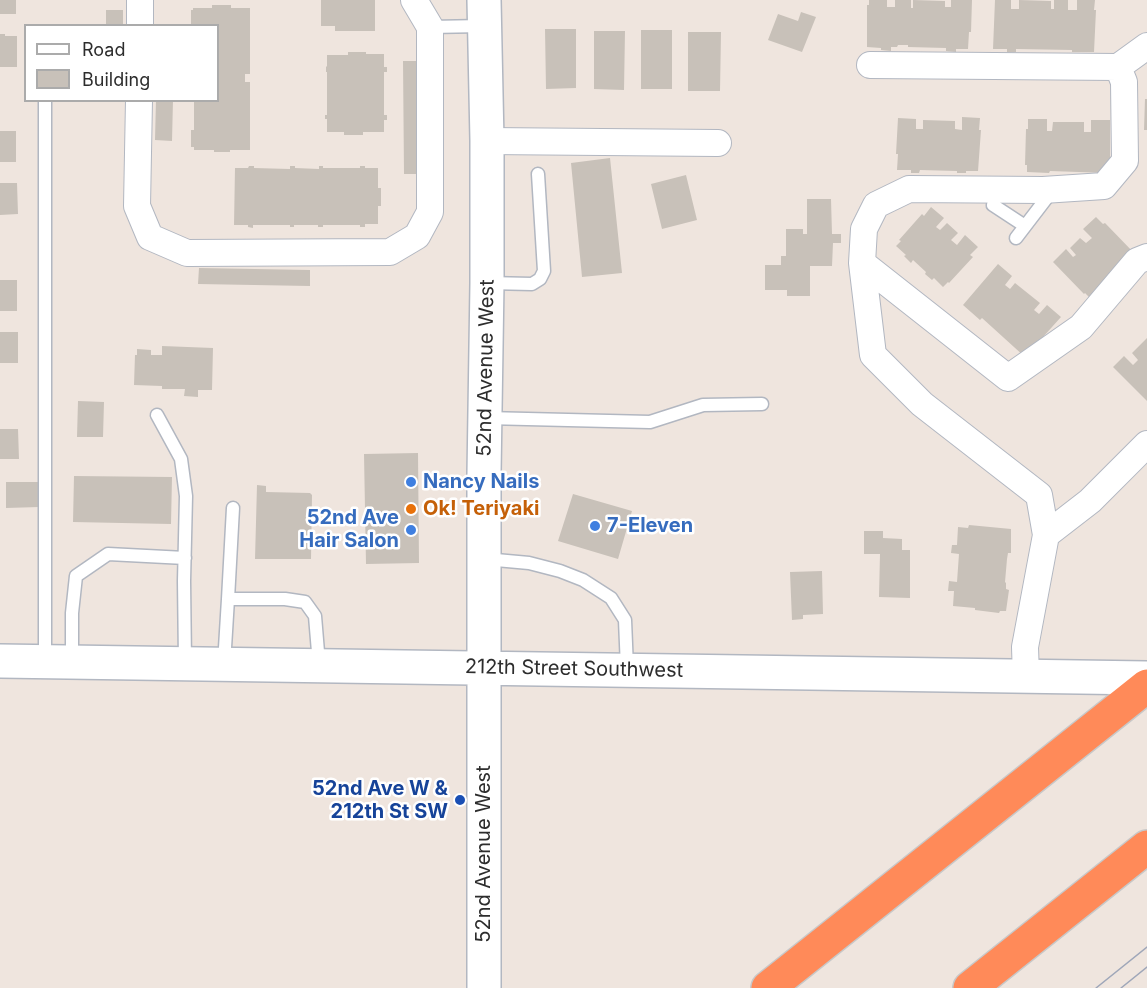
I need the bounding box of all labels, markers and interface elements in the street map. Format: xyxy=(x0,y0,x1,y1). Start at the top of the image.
legend xyxy=(24,24,219,102)
text: Road xyxy=(82,39,125,60)
text: Building xyxy=(82,69,150,90)
street label: 52nd Avenue West xyxy=(472,279,500,457)
place label: Nancy Nails xyxy=(423,470,539,494)
marker: Nancy Nails xyxy=(404,475,418,489)
place label: Ok! Teriyaki xyxy=(423,497,539,521)
marker: Ok! Teriyaki xyxy=(404,502,418,516)
place label: 52nd Ave Hair Salon xyxy=(299,506,399,553)
place label: 7-Eleven xyxy=(607,514,693,538)
marker: 7-Eleven xyxy=(588,519,602,533)
marker: 52nd Ave Hair Salon xyxy=(404,523,418,537)
street label: 212th Street Southwest xyxy=(465,655,683,683)
street label: 52nd Avenue West xyxy=(472,765,496,943)
place label: 52nd Ave W & 212th St SW xyxy=(312,777,448,824)
marker: 52nd Ave W & 212th St SW xyxy=(453,793,467,807)

